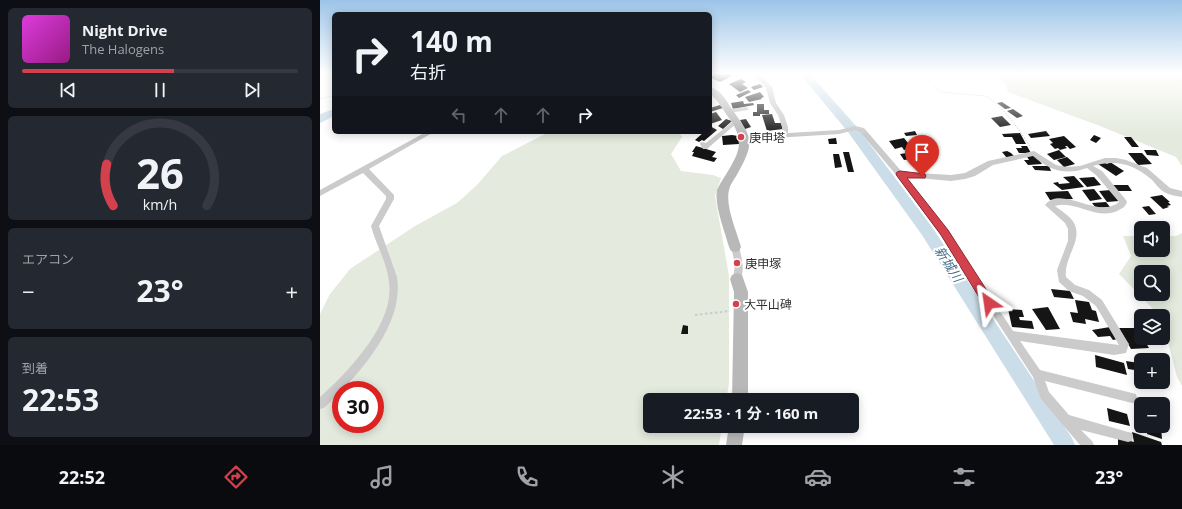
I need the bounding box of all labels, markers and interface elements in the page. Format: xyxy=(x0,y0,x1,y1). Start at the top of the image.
text: Night Drive xyxy=(82,20,167,40)
text: 140 m xyxy=(410,22,493,60)
icon: right xyxy=(344,28,396,80)
text: The Halogens xyxy=(82,40,164,58)
text: 右折 xyxy=(410,60,446,84)
icon: previous xyxy=(57,79,79,101)
icon: pause xyxy=(149,79,171,101)
icon: next xyxy=(241,79,263,101)
icon: left xyxy=(448,104,470,126)
icon: ahead xyxy=(490,104,512,126)
icon: ahead xyxy=(532,104,554,126)
icon: right xyxy=(574,104,596,126)
place label: 庚申塔 xyxy=(749,129,785,146)
marker: 庚申塔 xyxy=(736,132,746,142)
pin xyxy=(905,135,939,176)
icon: arrive xyxy=(911,141,933,163)
text: 26 xyxy=(136,145,184,201)
text: km/h xyxy=(143,195,177,214)
map controls xyxy=(1134,221,1170,433)
button: sound xyxy=(1134,221,1170,257)
water label: 新城川 xyxy=(931,243,968,287)
text: エアコン xyxy=(22,250,74,268)
place label: 庚申塚 xyxy=(745,255,781,272)
marker: 庚申塚 xyxy=(732,258,742,268)
button: search xyxy=(1134,265,1170,301)
text: 23° xyxy=(136,270,184,311)
text: − xyxy=(22,276,35,306)
text: + xyxy=(285,276,298,306)
position arrow xyxy=(968,282,1010,324)
place label: 大平山碑 xyxy=(744,296,792,313)
marker: 大平山碑 xyxy=(731,299,741,309)
button: layers xyxy=(1134,309,1170,345)
button: + xyxy=(1134,353,1170,389)
text: 到着 xyxy=(22,359,48,377)
text: 22:53 xyxy=(22,379,99,420)
speed limit sign: 30 xyxy=(332,381,384,433)
button: − xyxy=(1134,397,1170,433)
text: 22:53 · 1 分 · 160 m xyxy=(684,403,818,423)
icon: directions xyxy=(222,463,250,491)
icon: music xyxy=(368,463,396,491)
icon: phone xyxy=(513,463,541,491)
icon: climate xyxy=(659,463,687,491)
icon: car xyxy=(804,463,832,491)
icon: filters xyxy=(950,463,978,491)
text: 22:52 xyxy=(59,465,105,489)
text: 23° xyxy=(1095,465,1123,489)

